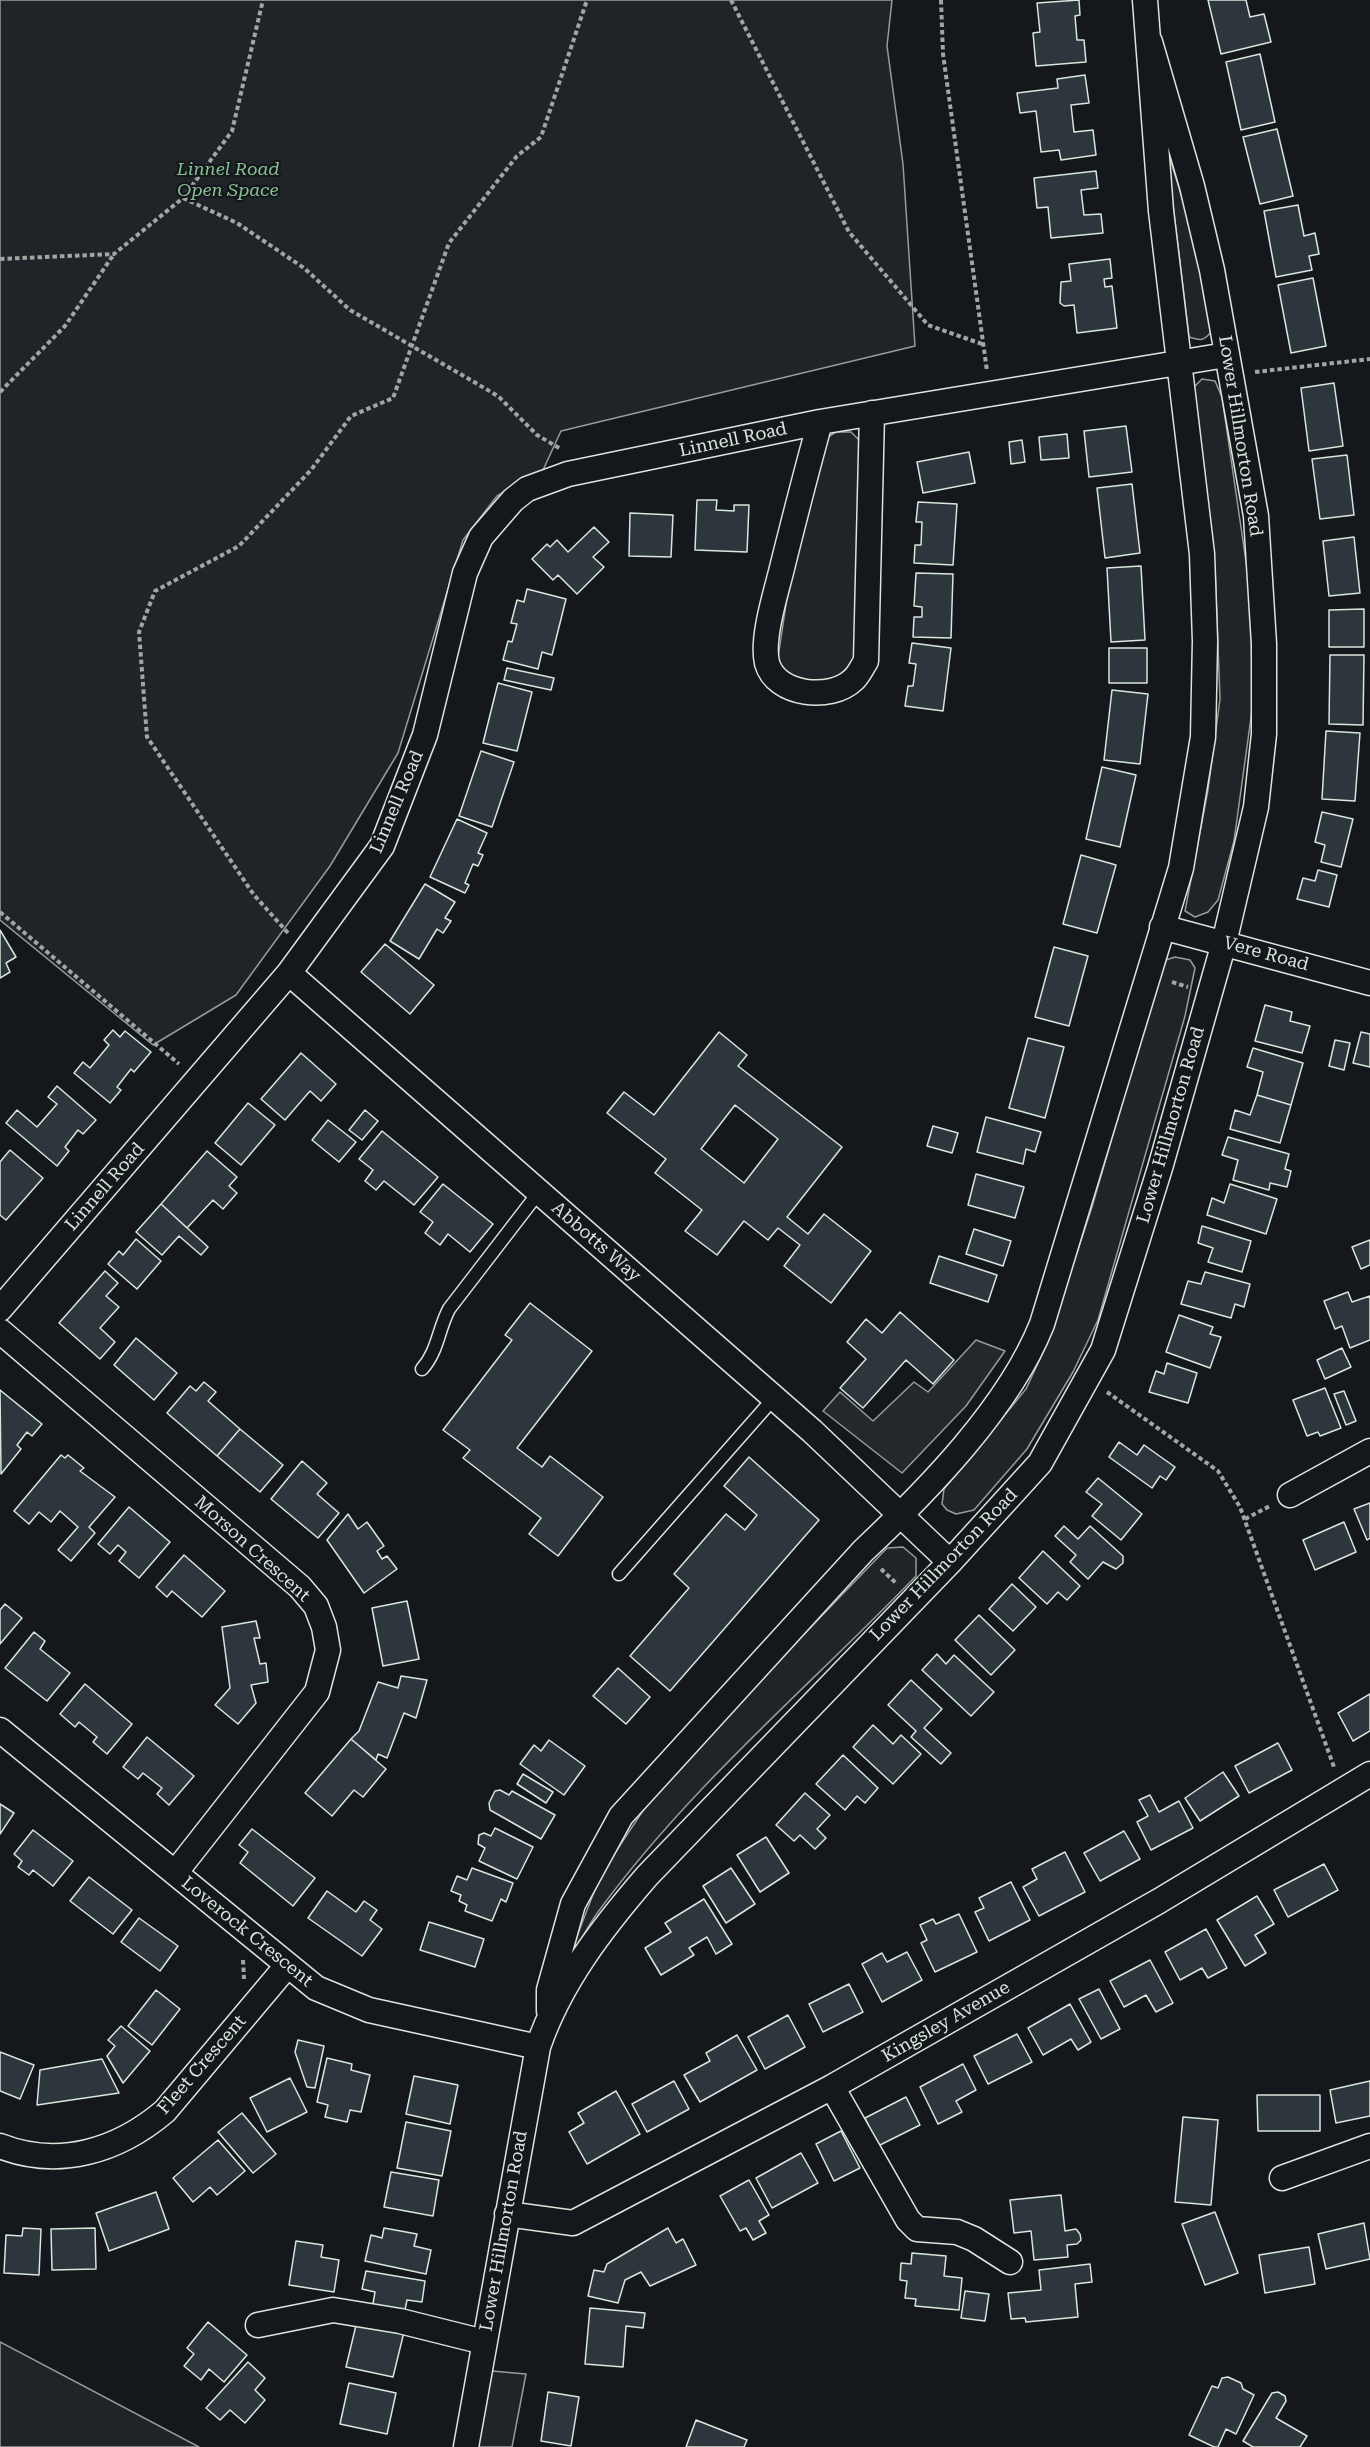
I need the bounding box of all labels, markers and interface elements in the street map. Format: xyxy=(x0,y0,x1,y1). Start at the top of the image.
park label: Linnel Road Open Space xyxy=(177,159,279,201)
street label: Lower Hillmorton Road xyxy=(1213,334,1267,538)
street label: Linnell Road xyxy=(677,418,789,462)
street label: Linnell Road xyxy=(366,747,428,857)
street label: Vere Road xyxy=(1221,932,1311,976)
street label: Lower Hillmorton Road xyxy=(1133,1024,1209,1226)
street label: Linnell Road xyxy=(61,1139,149,1235)
street label: Abbotts Way xyxy=(547,1197,645,1287)
street label: Lower Hillmorton Road xyxy=(866,1484,1022,1646)
street label: Morson Crescent xyxy=(190,1491,314,1607)
street label: Loverock Crescent xyxy=(177,1872,317,1992)
street label: Kingsley Avenue xyxy=(878,1977,1014,2067)
street label: Fleet Crescent xyxy=(153,2011,251,2119)
street label: Lower Hillmorton Road xyxy=(476,2129,532,2333)

